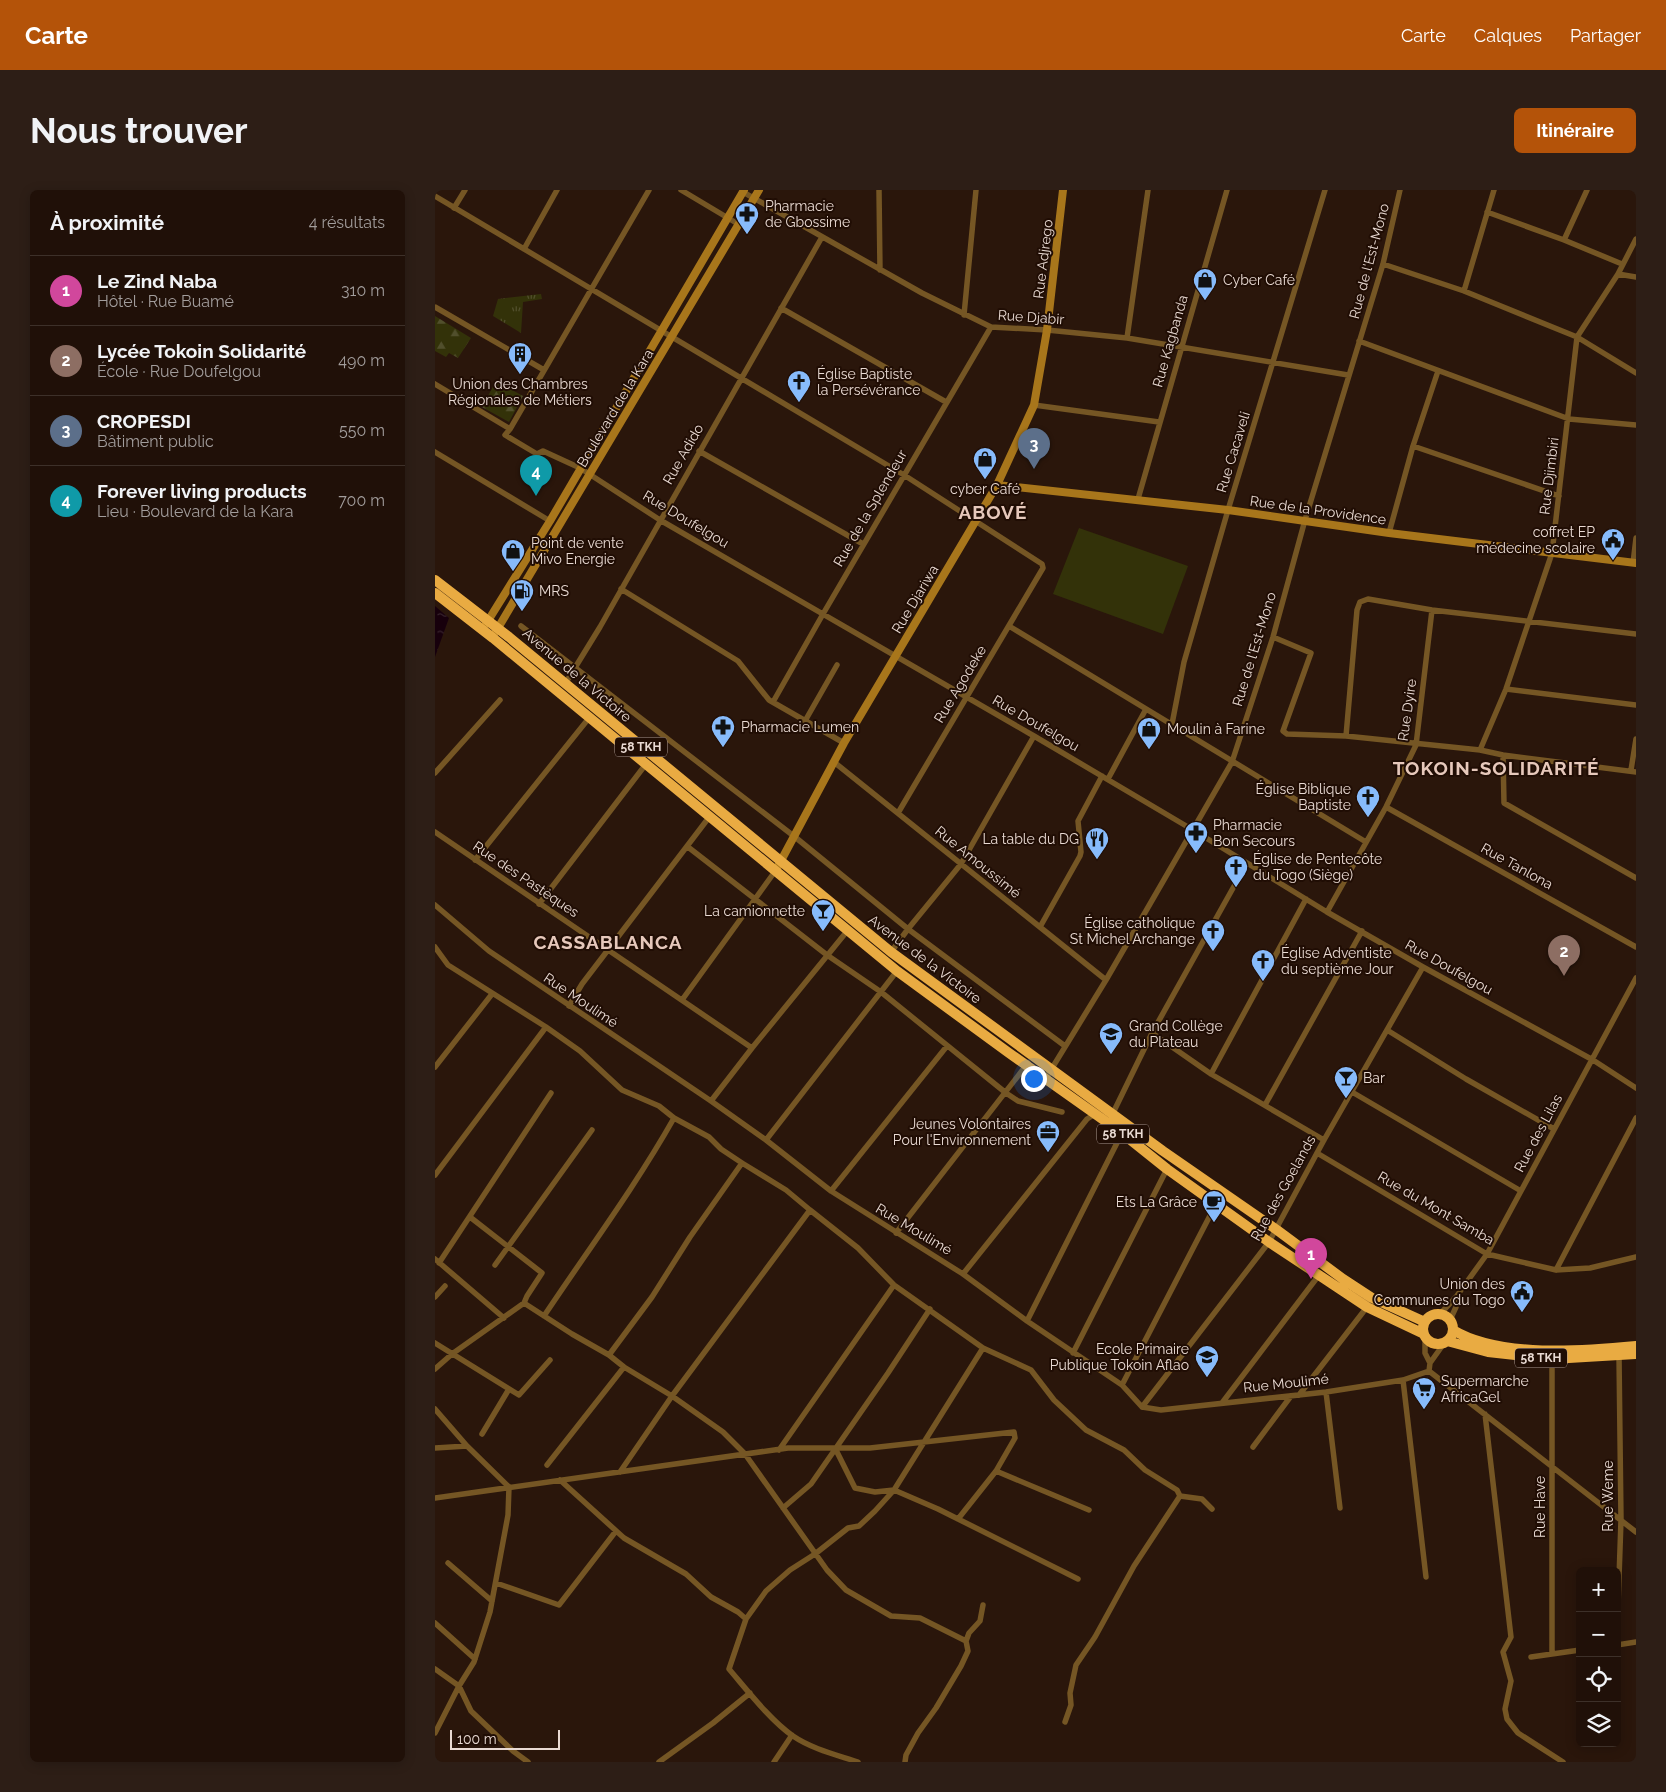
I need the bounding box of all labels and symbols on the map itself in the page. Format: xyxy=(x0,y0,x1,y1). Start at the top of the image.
place label: Pharmacie de Gbossime xyxy=(765,198,850,230)
pharmacy icon: Pharmacie de Gbossime xyxy=(734,201,760,235)
street label: Rue de l'Est-Mono xyxy=(1346,202,1392,320)
street label: Rue Adjrego xyxy=(1030,218,1056,300)
shop icon: Cyber Café xyxy=(1192,267,1218,301)
place label: Cyber Café xyxy=(1223,272,1295,288)
street label: Rue Kagbanda xyxy=(1149,293,1191,389)
street label: Rue Djabir xyxy=(997,307,1065,327)
building icon: Union des Chambres Régionales de Métiers xyxy=(507,341,533,375)
street label: Boulevard de la Kara xyxy=(574,346,656,470)
place label: Église Baptiste la Persévérance xyxy=(817,365,920,398)
church icon: Église Baptiste la Persévérance xyxy=(786,369,812,403)
place label: Union des Chambres Régionales de Métiers xyxy=(448,376,592,408)
street label: Rue Cacaveli xyxy=(1213,410,1253,494)
street label: Rue Adido xyxy=(659,421,707,487)
pin: 3 xyxy=(1018,428,1050,469)
street label: Rue Djimbiri xyxy=(1536,436,1562,516)
shop icon: cyber Café xyxy=(972,446,998,480)
street label: Rue de la Splendeur xyxy=(830,447,910,569)
pin: 4 xyxy=(520,455,552,496)
place label: cyber Café xyxy=(950,481,1020,497)
street label: Rue Doufelgou xyxy=(640,487,732,551)
street label: Rue de la Providence xyxy=(1249,493,1387,527)
district label: ABOVÉ xyxy=(959,501,1027,523)
place label: coffret EP médecine scolaire xyxy=(1476,524,1595,556)
public building icon: coffret EP médecine scolaire xyxy=(1600,527,1626,561)
place label: Point de vente Mivo Energie xyxy=(531,535,624,567)
shop icon: Point de vente Mivo Energie xyxy=(500,538,526,572)
street label: Rue Djariwa xyxy=(888,562,942,636)
fuel station icon: MRS xyxy=(509,578,535,612)
place label: MRS xyxy=(539,583,569,599)
street label: Rue de l'Est-Mono xyxy=(1229,590,1279,708)
street label: Avenue de la Victoire xyxy=(519,625,635,725)
street label: Rue Agodeke xyxy=(931,643,989,725)
street label: Rue Dyire xyxy=(1395,678,1419,742)
street label: Rue Doufelgou xyxy=(990,692,1082,754)
pharmacy icon: Pharmacie Lumen xyxy=(710,714,736,748)
shop icon: Moulin à Farine xyxy=(1136,716,1162,750)
place label: Pharmacie Lumen xyxy=(741,719,859,735)
place label: Moulin à Farine xyxy=(1167,721,1265,737)
road number: 58 TKH xyxy=(615,738,667,756)
district label: TOKOIN-SOLIDARITÉ xyxy=(1393,757,1599,779)
place label: Église Biblique Baptiste xyxy=(1256,780,1351,813)
church icon: Église Biblique Baptiste xyxy=(1355,784,1381,818)
place label: Pharmacie Bon Secours xyxy=(1213,817,1295,849)
pharmacy icon: Pharmacie Bon Secours xyxy=(1183,820,1209,854)
street label: Rue Amoussimé xyxy=(932,823,1024,901)
restaurant icon: La table du DG xyxy=(1084,826,1110,860)
place label: La table du DG xyxy=(982,831,1079,847)
street label: Rue des Pastèques xyxy=(470,838,582,920)
street label: Rue Tanlona xyxy=(1478,840,1556,892)
place label: Église de Pentecôte du Togo (Siège) xyxy=(1253,850,1382,883)
church icon: Église de Pentecôte du Togo (Siège) xyxy=(1223,854,1249,888)
bar icon: La camionnette xyxy=(810,898,836,932)
place label: La camionnette xyxy=(704,903,805,919)
street label: Avenue de la Victoire xyxy=(866,911,984,1007)
place label: Église catholique St Michel Archange xyxy=(1070,914,1195,947)
church icon: Église catholique St Michel Archange xyxy=(1200,918,1226,952)
district label: CASSABLANCA xyxy=(533,931,683,953)
pin: 2 xyxy=(1548,935,1580,976)
street label: Rue Doufelgou xyxy=(1402,936,1496,998)
place label: Église Adventiste du septième Jour xyxy=(1281,944,1394,977)
church icon: Église Adventiste du septième Jour xyxy=(1250,948,1276,982)
street label: Rue Moulimé xyxy=(541,969,621,1031)
place label: Grand Collège du Plateau xyxy=(1129,1018,1223,1050)
school or university icon: Grand Collège du Plateau xyxy=(1098,1021,1124,1055)
bar icon: Bar xyxy=(1333,1065,1359,1099)
your location xyxy=(1021,1066,1047,1092)
place label: Bar xyxy=(1363,1070,1385,1086)
street label: Rue des Lilas xyxy=(1511,1091,1565,1175)
place label: Jeunes Volontaires Pour l'Environnement xyxy=(893,1116,1031,1148)
office icon: Jeunes Volontaires Pour l'Environnement xyxy=(1035,1119,1061,1153)
road number: 58 TKH xyxy=(1097,1124,1149,1144)
street label: Rue des Goelands xyxy=(1247,1132,1319,1244)
street label: Rue du Mont Samba xyxy=(1375,1168,1497,1248)
cafe icon: Ets La Grâce xyxy=(1201,1189,1227,1223)
place label: Ets La Grâce xyxy=(1116,1194,1197,1210)
street label: Rue Moulimé xyxy=(873,1200,955,1258)
pin: 1 xyxy=(1295,1238,1327,1279)
place label: Union des Communes du Togo xyxy=(1374,1276,1505,1308)
public building icon: Union des Communes du Togo xyxy=(1509,1279,1535,1313)
place label: Ecole Primaire Publique Tokoin Aflao xyxy=(1050,1341,1189,1373)
school or university icon: Ecole Primaire Publique Tokoin Aflao xyxy=(1194,1344,1220,1378)
road number: 58 TKH xyxy=(1515,1348,1567,1368)
street label: Rue Moulimé xyxy=(1242,1371,1330,1395)
place label: Supermarche AfricaGel xyxy=(1441,1373,1529,1405)
supermarket icon: Supermarche AfricaGel xyxy=(1411,1376,1437,1410)
street label: Rue Weme xyxy=(1600,1460,1616,1532)
street label: Rue Have xyxy=(1532,1476,1548,1538)
scale bar xyxy=(450,1727,560,1750)

